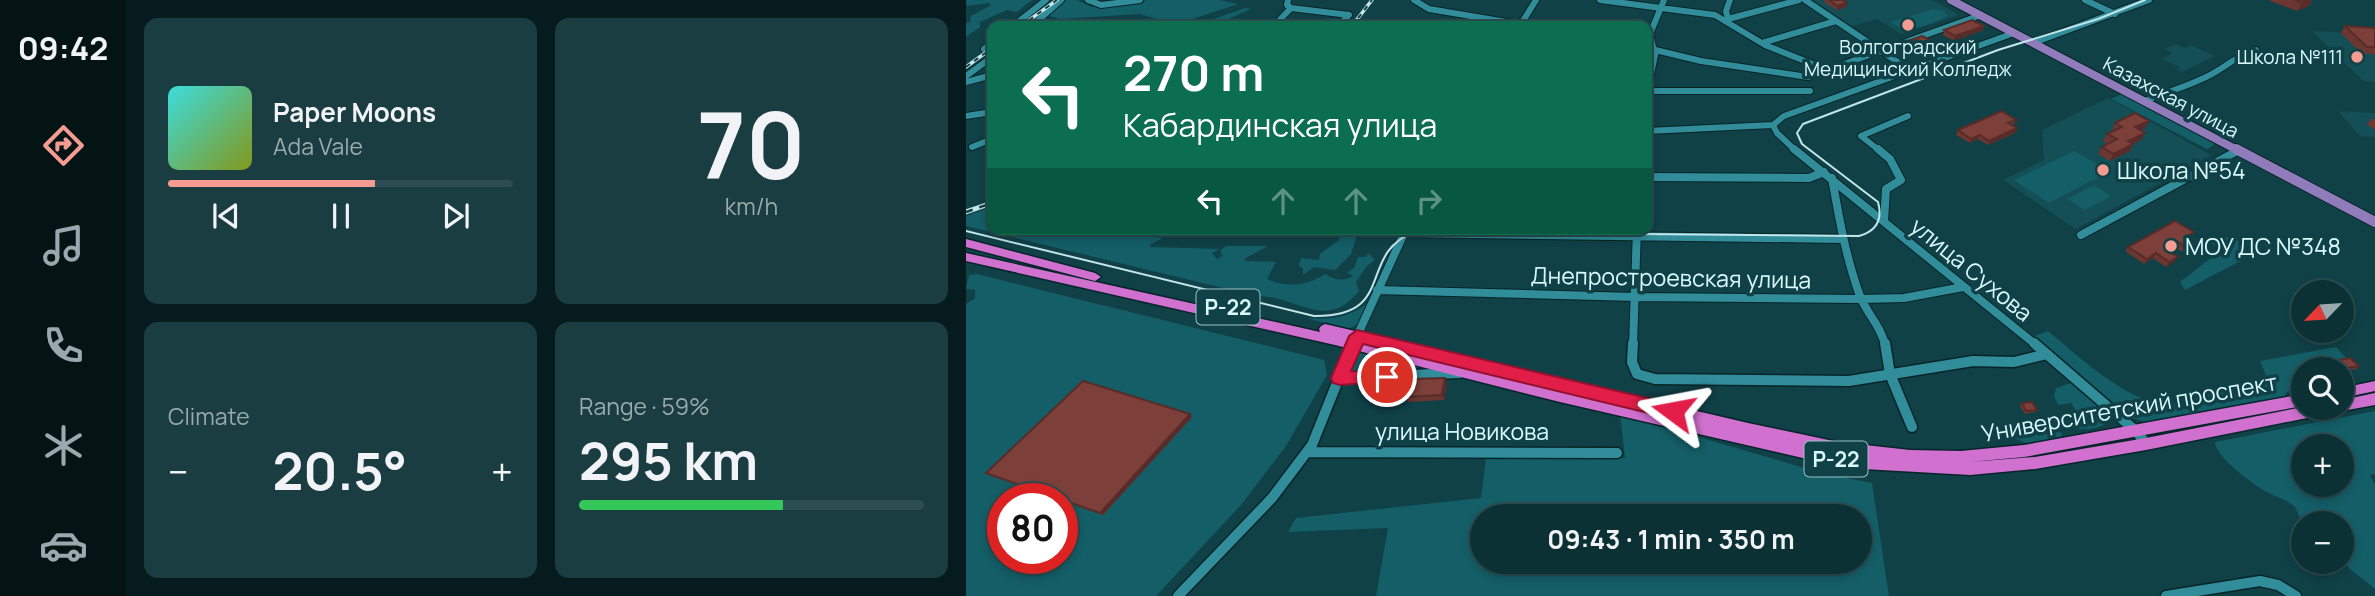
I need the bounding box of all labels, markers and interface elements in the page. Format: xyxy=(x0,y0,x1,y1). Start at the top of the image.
marker: Волгоградский Медицинский Колледж xyxy=(1900,17,1916,33)
text: 09:42 xyxy=(18,26,108,70)
place label: Волгоградский Медицинский Колледж xyxy=(1804,34,2013,82)
text: 270 m xyxy=(1123,39,1264,106)
place label: Школа №111 xyxy=(2237,44,2343,70)
icon: left xyxy=(1008,49,1099,140)
marker: Школа №111 xyxy=(2349,49,2365,65)
street label: Казахская улица xyxy=(2099,50,2243,144)
text: 70 xyxy=(697,82,806,206)
text: Paper Moons xyxy=(273,94,436,130)
text: Кабардинская улица xyxy=(1123,103,1437,147)
icon: directions xyxy=(39,121,88,170)
text: Ada Vale xyxy=(273,130,363,162)
place label: Школа №54 xyxy=(2117,154,2246,186)
marker: Школа №54 xyxy=(2095,162,2111,178)
icon: left xyxy=(1191,182,1229,220)
icon: ahead xyxy=(1264,182,1302,220)
icon: ahead xyxy=(1337,182,1375,220)
icon: right xyxy=(1410,182,1448,220)
text: km/h xyxy=(725,190,778,222)
icon: previous xyxy=(207,197,245,235)
icon: pause xyxy=(322,197,360,235)
icon: next xyxy=(437,197,475,235)
street label: улица Сухова xyxy=(1904,210,2040,328)
icon: music xyxy=(39,221,88,270)
place label: МОУ ДС №348 xyxy=(2185,230,2341,262)
marker: МОУ ДС №348 xyxy=(2163,238,2179,254)
street label: Днепростроевская улица xyxy=(1530,259,1812,295)
north arrow xyxy=(2291,280,2354,343)
map controls xyxy=(2291,280,2354,574)
road number: Р-22 xyxy=(1196,290,1260,324)
icon: phone xyxy=(39,321,88,370)
pin xyxy=(1357,347,1417,407)
button: search xyxy=(2291,357,2354,420)
icon: arrive xyxy=(1368,358,1406,396)
street label: Университетский проспект xyxy=(1979,365,2280,449)
position arrow xyxy=(1636,374,1710,448)
text: Range · 59% xyxy=(579,390,710,422)
text: Climate xyxy=(168,400,250,432)
street label: улица Новикова xyxy=(1375,415,1549,447)
icon: climate xyxy=(39,421,88,470)
text: 295 km xyxy=(579,425,758,496)
button: + xyxy=(2291,434,2354,497)
text: 20.5° xyxy=(272,435,407,506)
road number: Р-22 xyxy=(1804,442,1868,476)
text: − xyxy=(168,445,189,497)
text: + xyxy=(491,445,513,497)
speed limit sign: 80 xyxy=(987,483,1078,574)
button: − xyxy=(2291,511,2354,574)
icon: car xyxy=(39,521,88,570)
text: 09:43 · 1 min · 350 m xyxy=(1547,521,1795,557)

